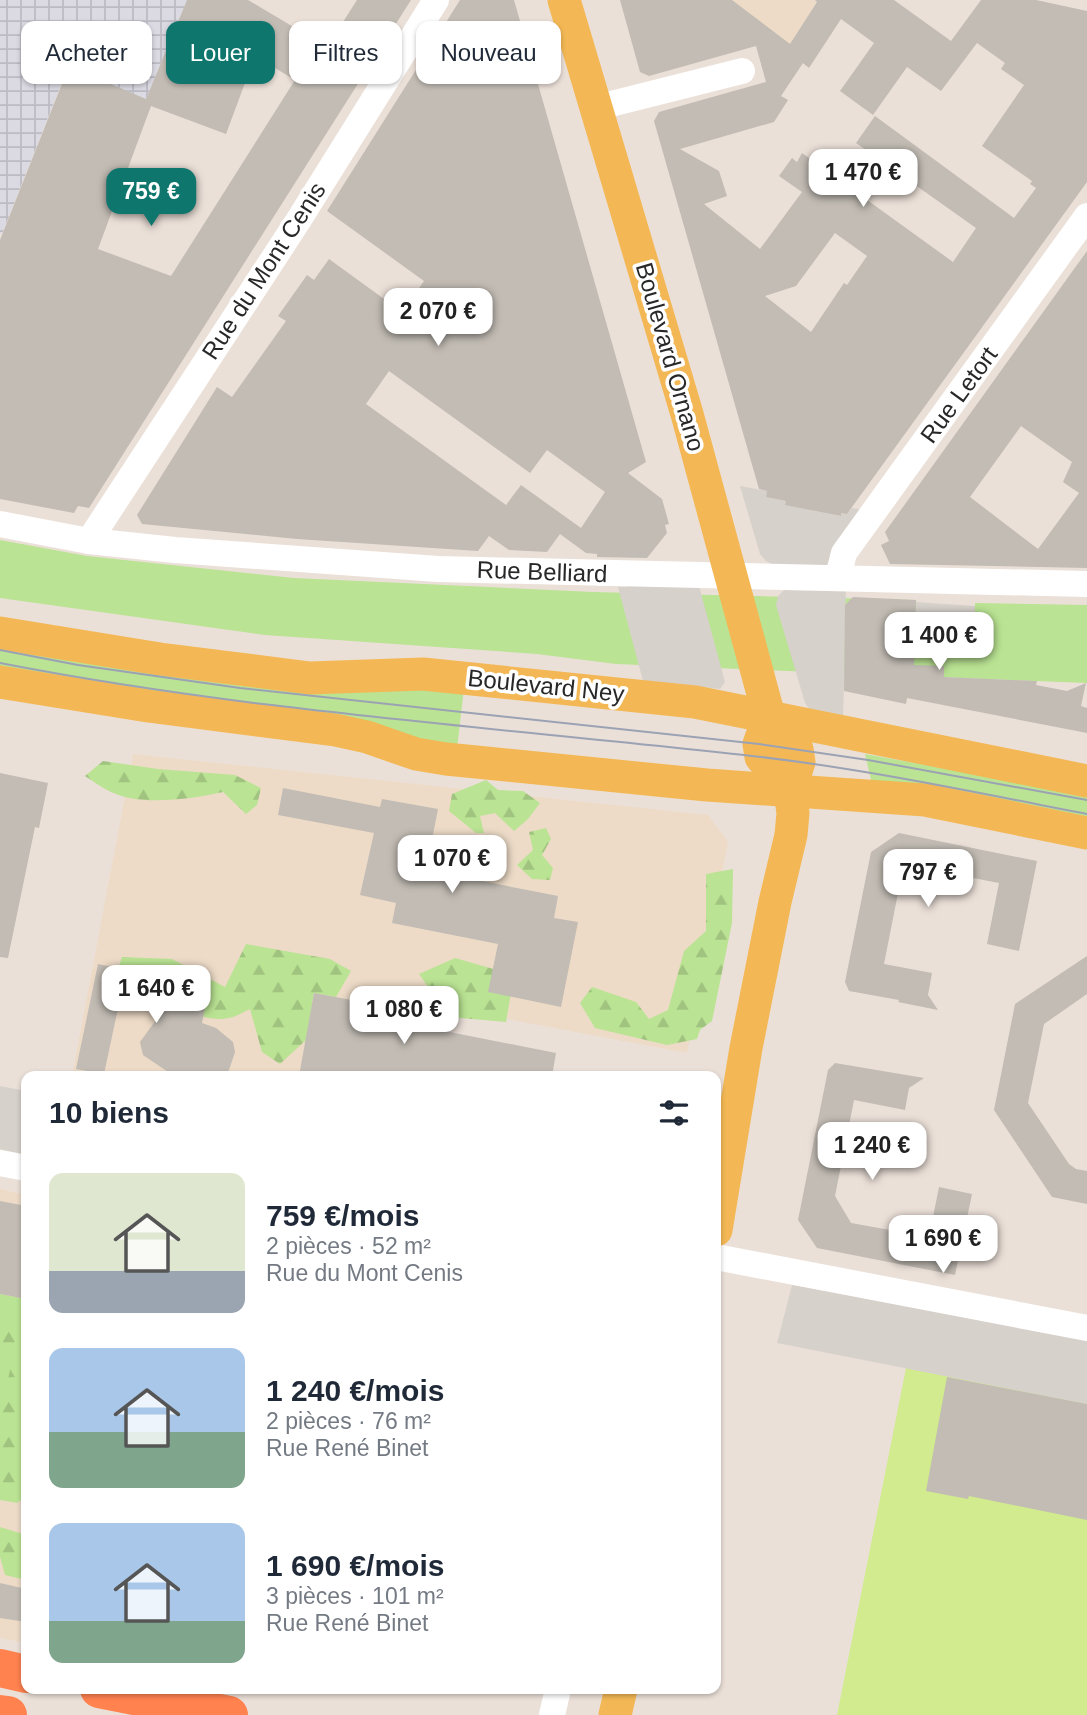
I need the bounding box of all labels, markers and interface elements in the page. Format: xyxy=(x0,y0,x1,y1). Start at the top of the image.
chip: Acheter xyxy=(21,21,152,84)
chip: Louer xyxy=(166,21,275,84)
chip: Filtres xyxy=(289,21,402,84)
chip: Nouveau xyxy=(416,21,561,84)
pin: 1 470 € xyxy=(798,150,928,209)
text: 1 470 € xyxy=(825,159,901,185)
pin: 759 € xyxy=(102,168,200,228)
street label: Rue du Mont Cenis xyxy=(196,177,331,364)
text: 759 € xyxy=(122,178,180,204)
street label: Boulevard Ornano xyxy=(631,260,710,454)
pin: 2 070 € xyxy=(373,288,503,348)
text: 2 070 € xyxy=(400,298,476,324)
street label: Rue Letort xyxy=(915,341,1003,448)
street label: Rue Belliard xyxy=(476,556,608,587)
pin: 1 400 € xyxy=(874,612,1004,672)
text: 1 400 € xyxy=(901,622,977,648)
street label: Boulevard Ney xyxy=(466,664,626,707)
pin: 1 070 € xyxy=(387,836,517,895)
text: 1 070 € xyxy=(414,845,490,871)
pin: 797 € xyxy=(879,850,977,909)
text: 797 € xyxy=(899,859,957,885)
pin: 1 640 € xyxy=(91,965,221,1025)
text: 1 640 € xyxy=(118,975,194,1001)
pin: 1 080 € xyxy=(339,986,469,1046)
text: 1 080 € xyxy=(366,996,442,1022)
icon: filters xyxy=(655,1094,693,1132)
text: 10 biens xyxy=(49,1096,169,1129)
pin: 1 240 € xyxy=(807,1122,937,1182)
text: 1 240 € xyxy=(834,1132,910,1158)
text: 759 €/mois xyxy=(266,1199,419,1232)
icon: home xyxy=(105,1201,189,1285)
pin: 1 690 € xyxy=(878,1216,1008,1275)
text: 1 690 € xyxy=(905,1225,981,1251)
text: 2 pièces · 52 m² xyxy=(266,1233,431,1259)
text: Rue du Mont Cenis xyxy=(266,1260,463,1286)
text: 1 240 €/mois xyxy=(266,1374,444,1407)
icon: home xyxy=(105,1376,189,1460)
text: 2 pièces · 76 m² xyxy=(266,1408,431,1434)
text: Rue René Binet xyxy=(266,1435,428,1461)
text: 1 690 €/mois xyxy=(266,1549,444,1582)
icon: home xyxy=(105,1551,189,1635)
text: 3 pièces · 101 m² xyxy=(266,1583,444,1609)
text: Rue René Binet xyxy=(266,1610,428,1636)

